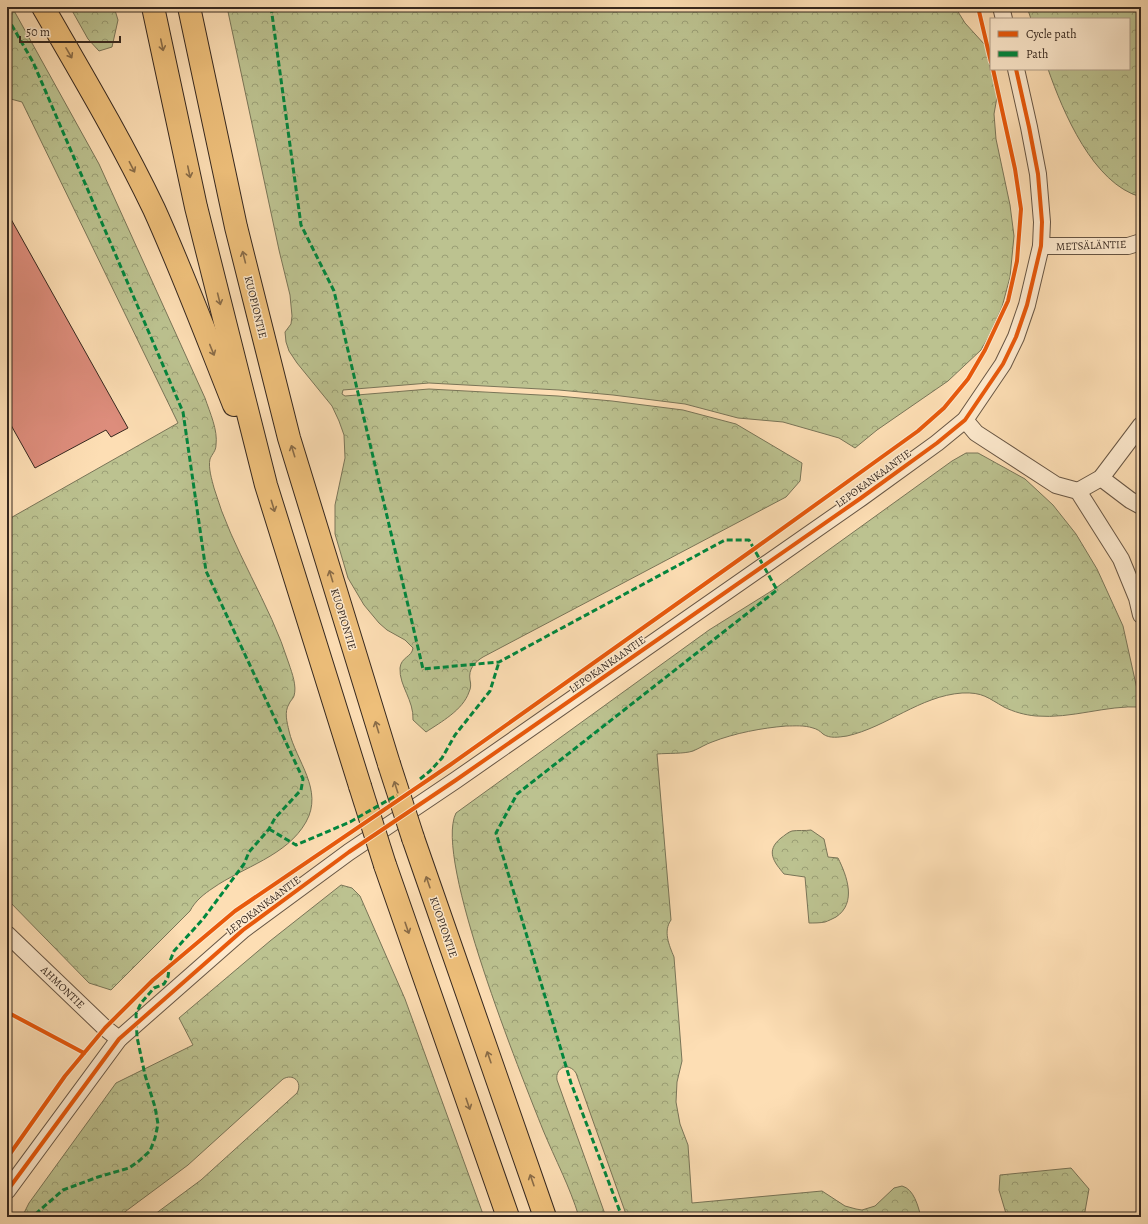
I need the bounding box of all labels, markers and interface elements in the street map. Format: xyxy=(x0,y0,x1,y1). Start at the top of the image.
scale bar xyxy=(20,18,120,44)
legend xyxy=(990,18,1130,70)
text: 50 m xyxy=(26,24,50,40)
text: Cycle path xyxy=(1026,26,1077,42)
one-way arrow xyxy=(158,38,166,51)
text: Path xyxy=(1026,46,1049,62)
one-way arrow xyxy=(66,47,74,59)
one-way arrow xyxy=(129,160,136,172)
one-way arrow xyxy=(185,165,193,178)
street label: METSÄLÄNTIE xyxy=(1056,237,1127,254)
one-way arrow xyxy=(239,251,247,264)
street label: KUOPIONTIE xyxy=(241,274,271,340)
one-way arrow xyxy=(216,292,224,305)
one-way arrow xyxy=(209,343,217,355)
one-way arrow xyxy=(289,445,296,458)
street label: LEPOKANKAANTIE xyxy=(832,446,914,511)
one-way arrow xyxy=(270,499,277,512)
one-way arrow xyxy=(327,569,334,582)
street label: KUOPIONTIE xyxy=(327,586,360,652)
street label: LEPOKANKAANTIE xyxy=(566,632,649,696)
one-way arrow xyxy=(373,720,380,733)
one-way arrow xyxy=(392,782,400,794)
street label: LEPOKANKAANTIE xyxy=(223,872,304,939)
one-way arrow xyxy=(424,875,431,888)
street label: KUOPIONTIE xyxy=(426,895,461,960)
one-way arrow xyxy=(404,922,412,934)
street label: AHMONTIE xyxy=(37,962,88,1012)
one-way arrow xyxy=(485,1052,493,1064)
one-way arrow xyxy=(465,1097,473,1109)
one-way arrow xyxy=(528,1175,536,1187)

